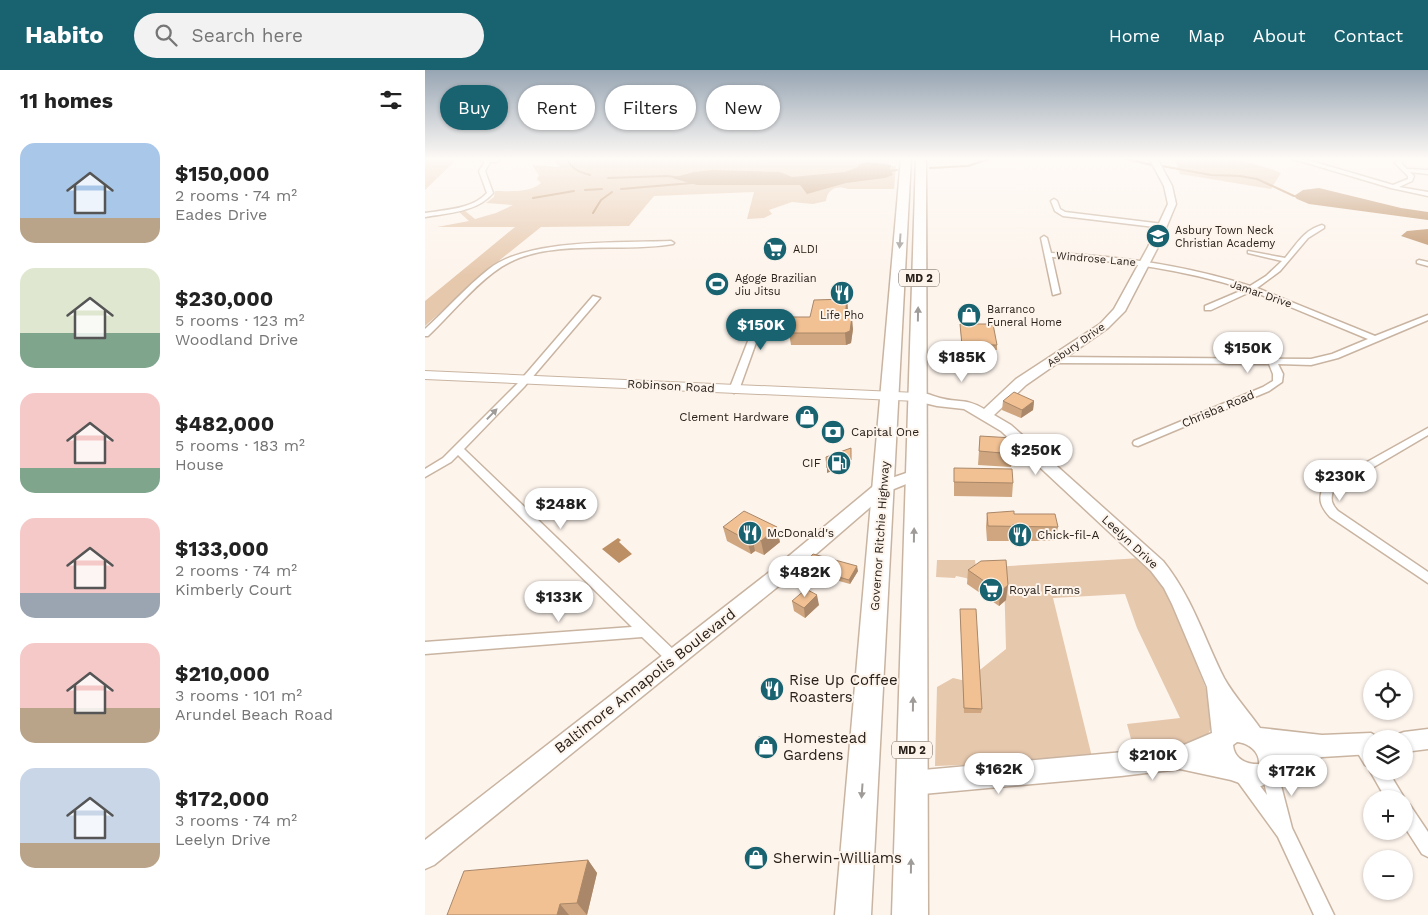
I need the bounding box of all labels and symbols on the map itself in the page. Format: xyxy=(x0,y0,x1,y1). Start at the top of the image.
school or university icon: Asbury Town Neck Christian Academy xyxy=(1145,223,1171,249)
place label: Asbury Town Neck Christian Academy xyxy=(1175,224,1276,250)
one-way arrow xyxy=(896,234,904,250)
supermarket icon: ALDI xyxy=(762,236,788,262)
place label: ALDI xyxy=(793,243,818,256)
street label: Windrose Lane xyxy=(1056,249,1136,269)
road number: MD 2 xyxy=(899,270,939,287)
sports icon: Agoge Brazilian Jiu Jitsu xyxy=(704,271,730,297)
place label: Agoge Brazilian Jiu Jitsu xyxy=(735,272,817,298)
street label: Jamar Drive xyxy=(1228,277,1294,311)
restaurant icon: Life Pho xyxy=(829,280,855,306)
shop icon: Barranco Funeral Home xyxy=(956,302,982,328)
place label: Barranco Funeral Home xyxy=(987,303,1062,329)
one-way arrow xyxy=(914,305,922,321)
pin: $150K xyxy=(726,308,796,351)
place label: Life Pho xyxy=(820,309,864,322)
street label: Asbury Drive xyxy=(1045,320,1107,370)
pin: $150K xyxy=(1213,332,1283,374)
pin: $185K xyxy=(927,340,997,383)
street label: Robinson Road xyxy=(627,377,715,395)
street label: Chrisba Road xyxy=(1180,387,1256,431)
shop icon: Clement Hardware xyxy=(794,404,820,430)
one-way arrow xyxy=(486,408,498,420)
place label: Clement Hardware xyxy=(679,410,789,424)
bank icon: Capital One xyxy=(820,419,846,445)
place label: Capital One xyxy=(851,425,919,439)
pin: $250K xyxy=(1001,434,1071,476)
fuel station icon: CIF xyxy=(826,450,852,476)
place label: CIF xyxy=(802,456,821,470)
street label: Governor Ritchie Highway xyxy=(868,460,892,611)
pin: $230K xyxy=(1305,460,1375,502)
pin: $248K xyxy=(526,488,596,530)
street label: Leelyn Drive xyxy=(1099,512,1161,572)
restaurant icon: McDonald's xyxy=(737,520,763,546)
restaurant icon: Chick-fil-A xyxy=(1007,522,1033,548)
place label: McDonald's xyxy=(767,526,834,540)
one-way arrow xyxy=(911,527,919,543)
place label: Chick-fil-A xyxy=(1037,528,1099,542)
pin: $482K xyxy=(770,556,840,598)
supermarket icon: Royal Farms xyxy=(978,577,1004,603)
pin: $133K xyxy=(524,580,594,623)
place label: Royal Farms xyxy=(1009,583,1080,597)
street label: Baltimore Annapolis Boulevard xyxy=(551,605,739,757)
place label: Rise Up Coffee Roasters xyxy=(789,671,898,706)
restaurant icon: Rise Up Coffee Roasters xyxy=(759,676,785,702)
one-way arrow xyxy=(909,696,917,712)
place label: Homestead Gardens xyxy=(783,729,867,764)
shop icon: Homestead Gardens xyxy=(753,734,779,760)
pin: $210K xyxy=(1118,738,1188,781)
road number: MD 2 xyxy=(892,742,932,758)
pin: $162K xyxy=(964,752,1034,795)
pin: $172K xyxy=(1257,754,1327,797)
one-way arrow xyxy=(858,783,866,799)
shop icon: Sherwin-Williams xyxy=(743,845,769,871)
place label: Sherwin-Williams xyxy=(773,849,902,867)
one-way arrow xyxy=(907,858,915,874)

